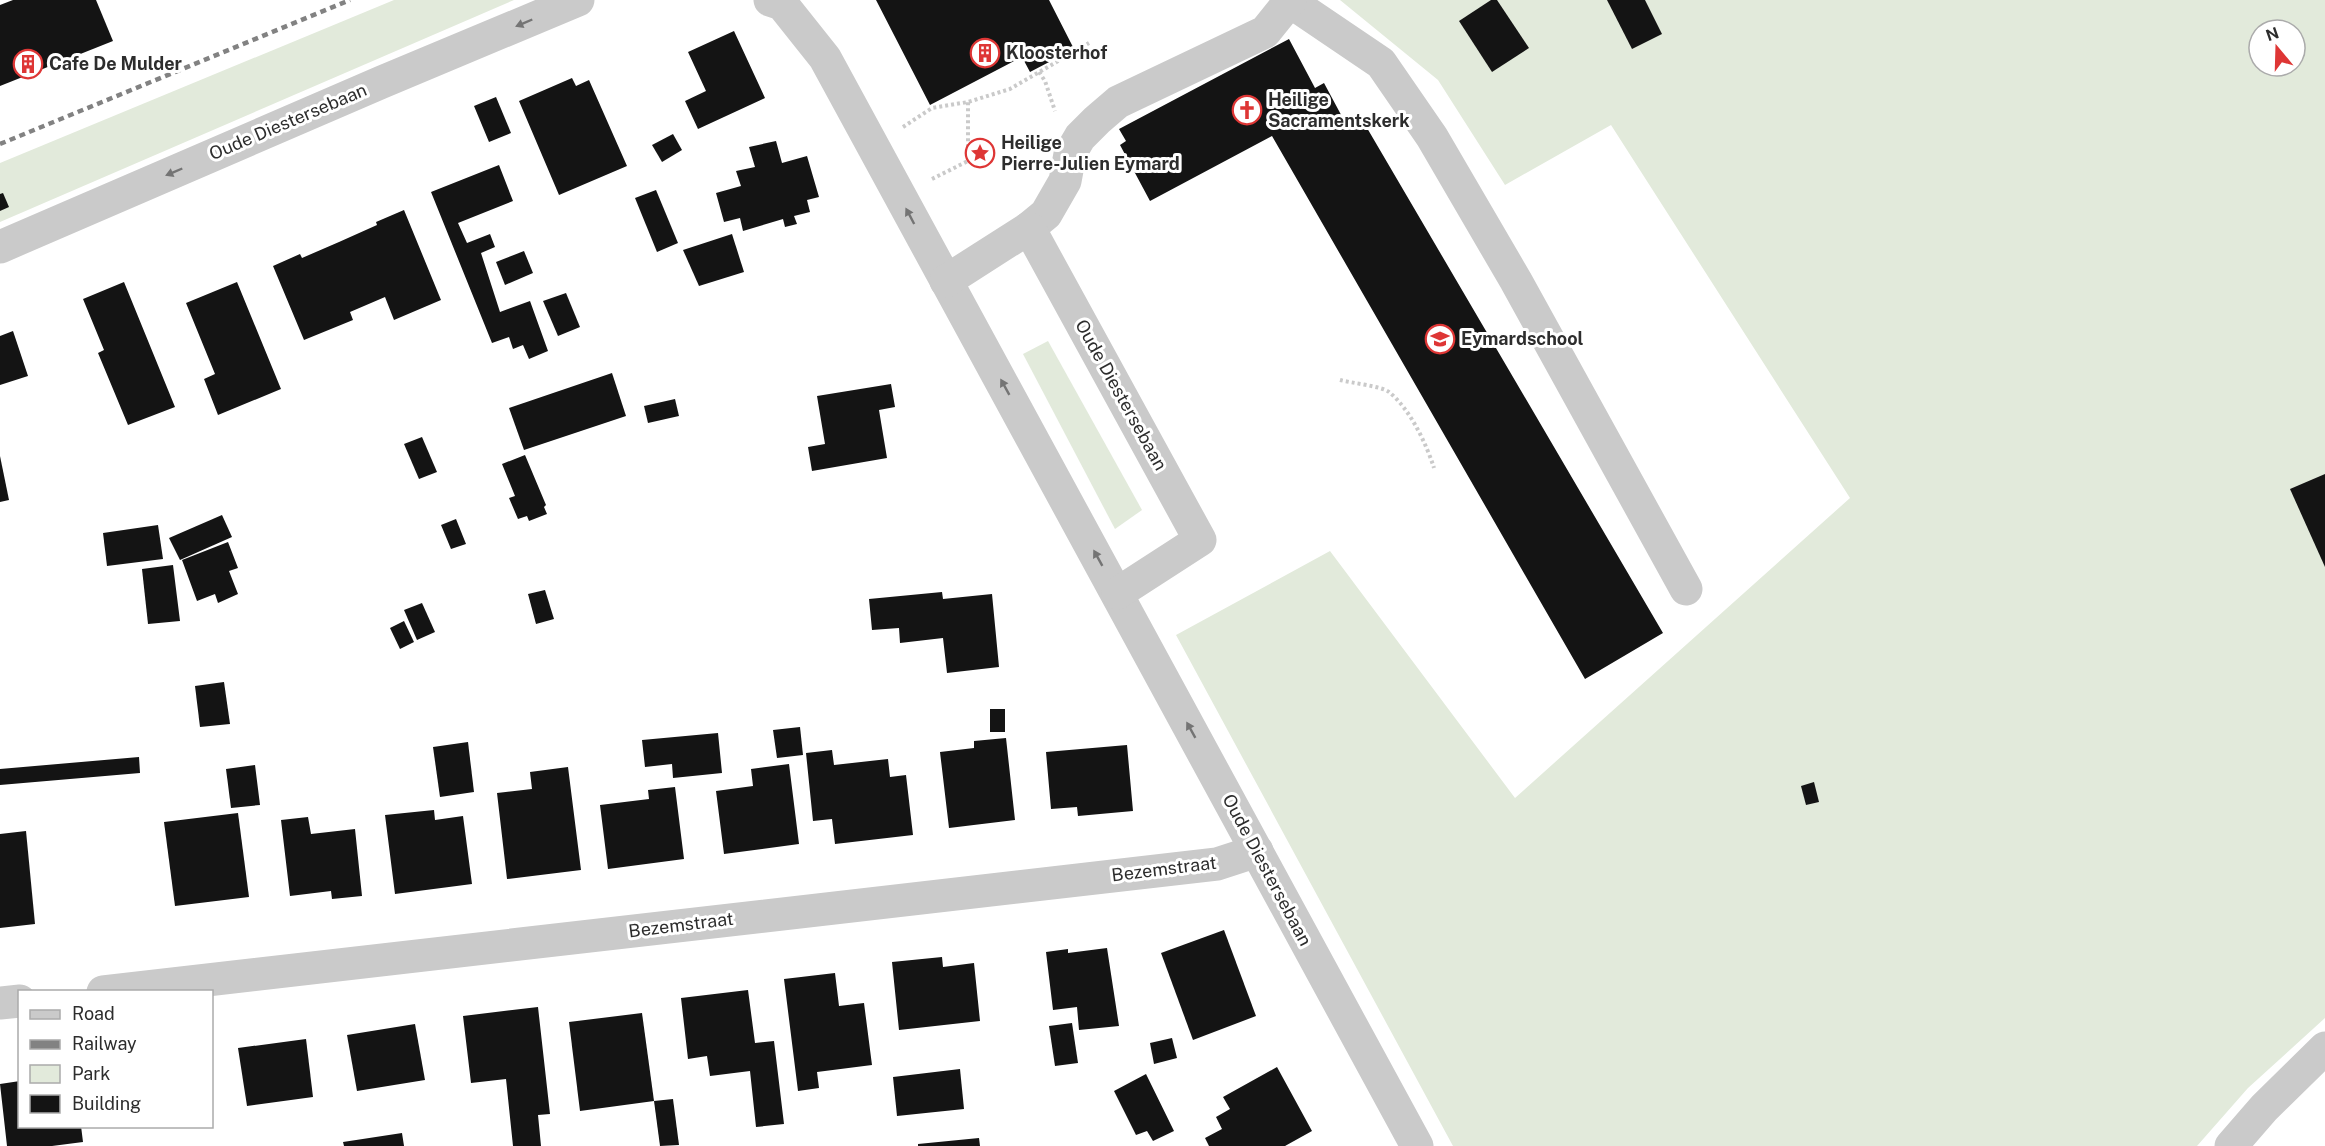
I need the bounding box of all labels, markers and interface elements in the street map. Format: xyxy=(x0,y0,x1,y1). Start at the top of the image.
one-way arrow xyxy=(515,18,533,28)
north arrow xyxy=(2247,18,2307,78)
text: N xyxy=(2263,23,2281,45)
building icon: Kloosterhof xyxy=(969,37,1001,69)
place label: Kloosterhof xyxy=(1006,42,1107,63)
building icon: Cafe De Mulder xyxy=(12,48,44,80)
place label: Cafe De Mulder xyxy=(49,53,183,74)
street label: Oude Diestersebaan xyxy=(206,79,370,164)
place label: Heilige Sacramentskerk xyxy=(1268,89,1410,131)
church icon: Heilige Sacramentskerk xyxy=(1231,94,1263,126)
place label: Heilige Pierre-Julien Eymard xyxy=(1001,132,1180,174)
place icon: Heilige Pierre-Julien Eymard xyxy=(964,137,996,169)
one-way arrow xyxy=(164,167,182,177)
one-way arrow xyxy=(905,207,915,224)
street label: Oude Diestersebaan xyxy=(1071,316,1172,474)
school or university icon: Eymardschool xyxy=(1424,323,1456,355)
place label: Eymardschool xyxy=(1461,328,1584,349)
one-way arrow xyxy=(1000,378,1010,395)
one-way arrow xyxy=(1093,549,1103,566)
one-way arrow xyxy=(1186,721,1196,738)
street label: Oude Diestersebaan xyxy=(1219,790,1316,949)
street label: Bezemstraat xyxy=(1110,852,1218,885)
street label: Bezemstraat xyxy=(627,908,735,941)
legend xyxy=(18,990,213,1128)
text: Road xyxy=(72,1003,115,1024)
text: Railway xyxy=(72,1033,137,1054)
text: Park xyxy=(72,1063,110,1084)
text: Building xyxy=(72,1093,141,1114)

